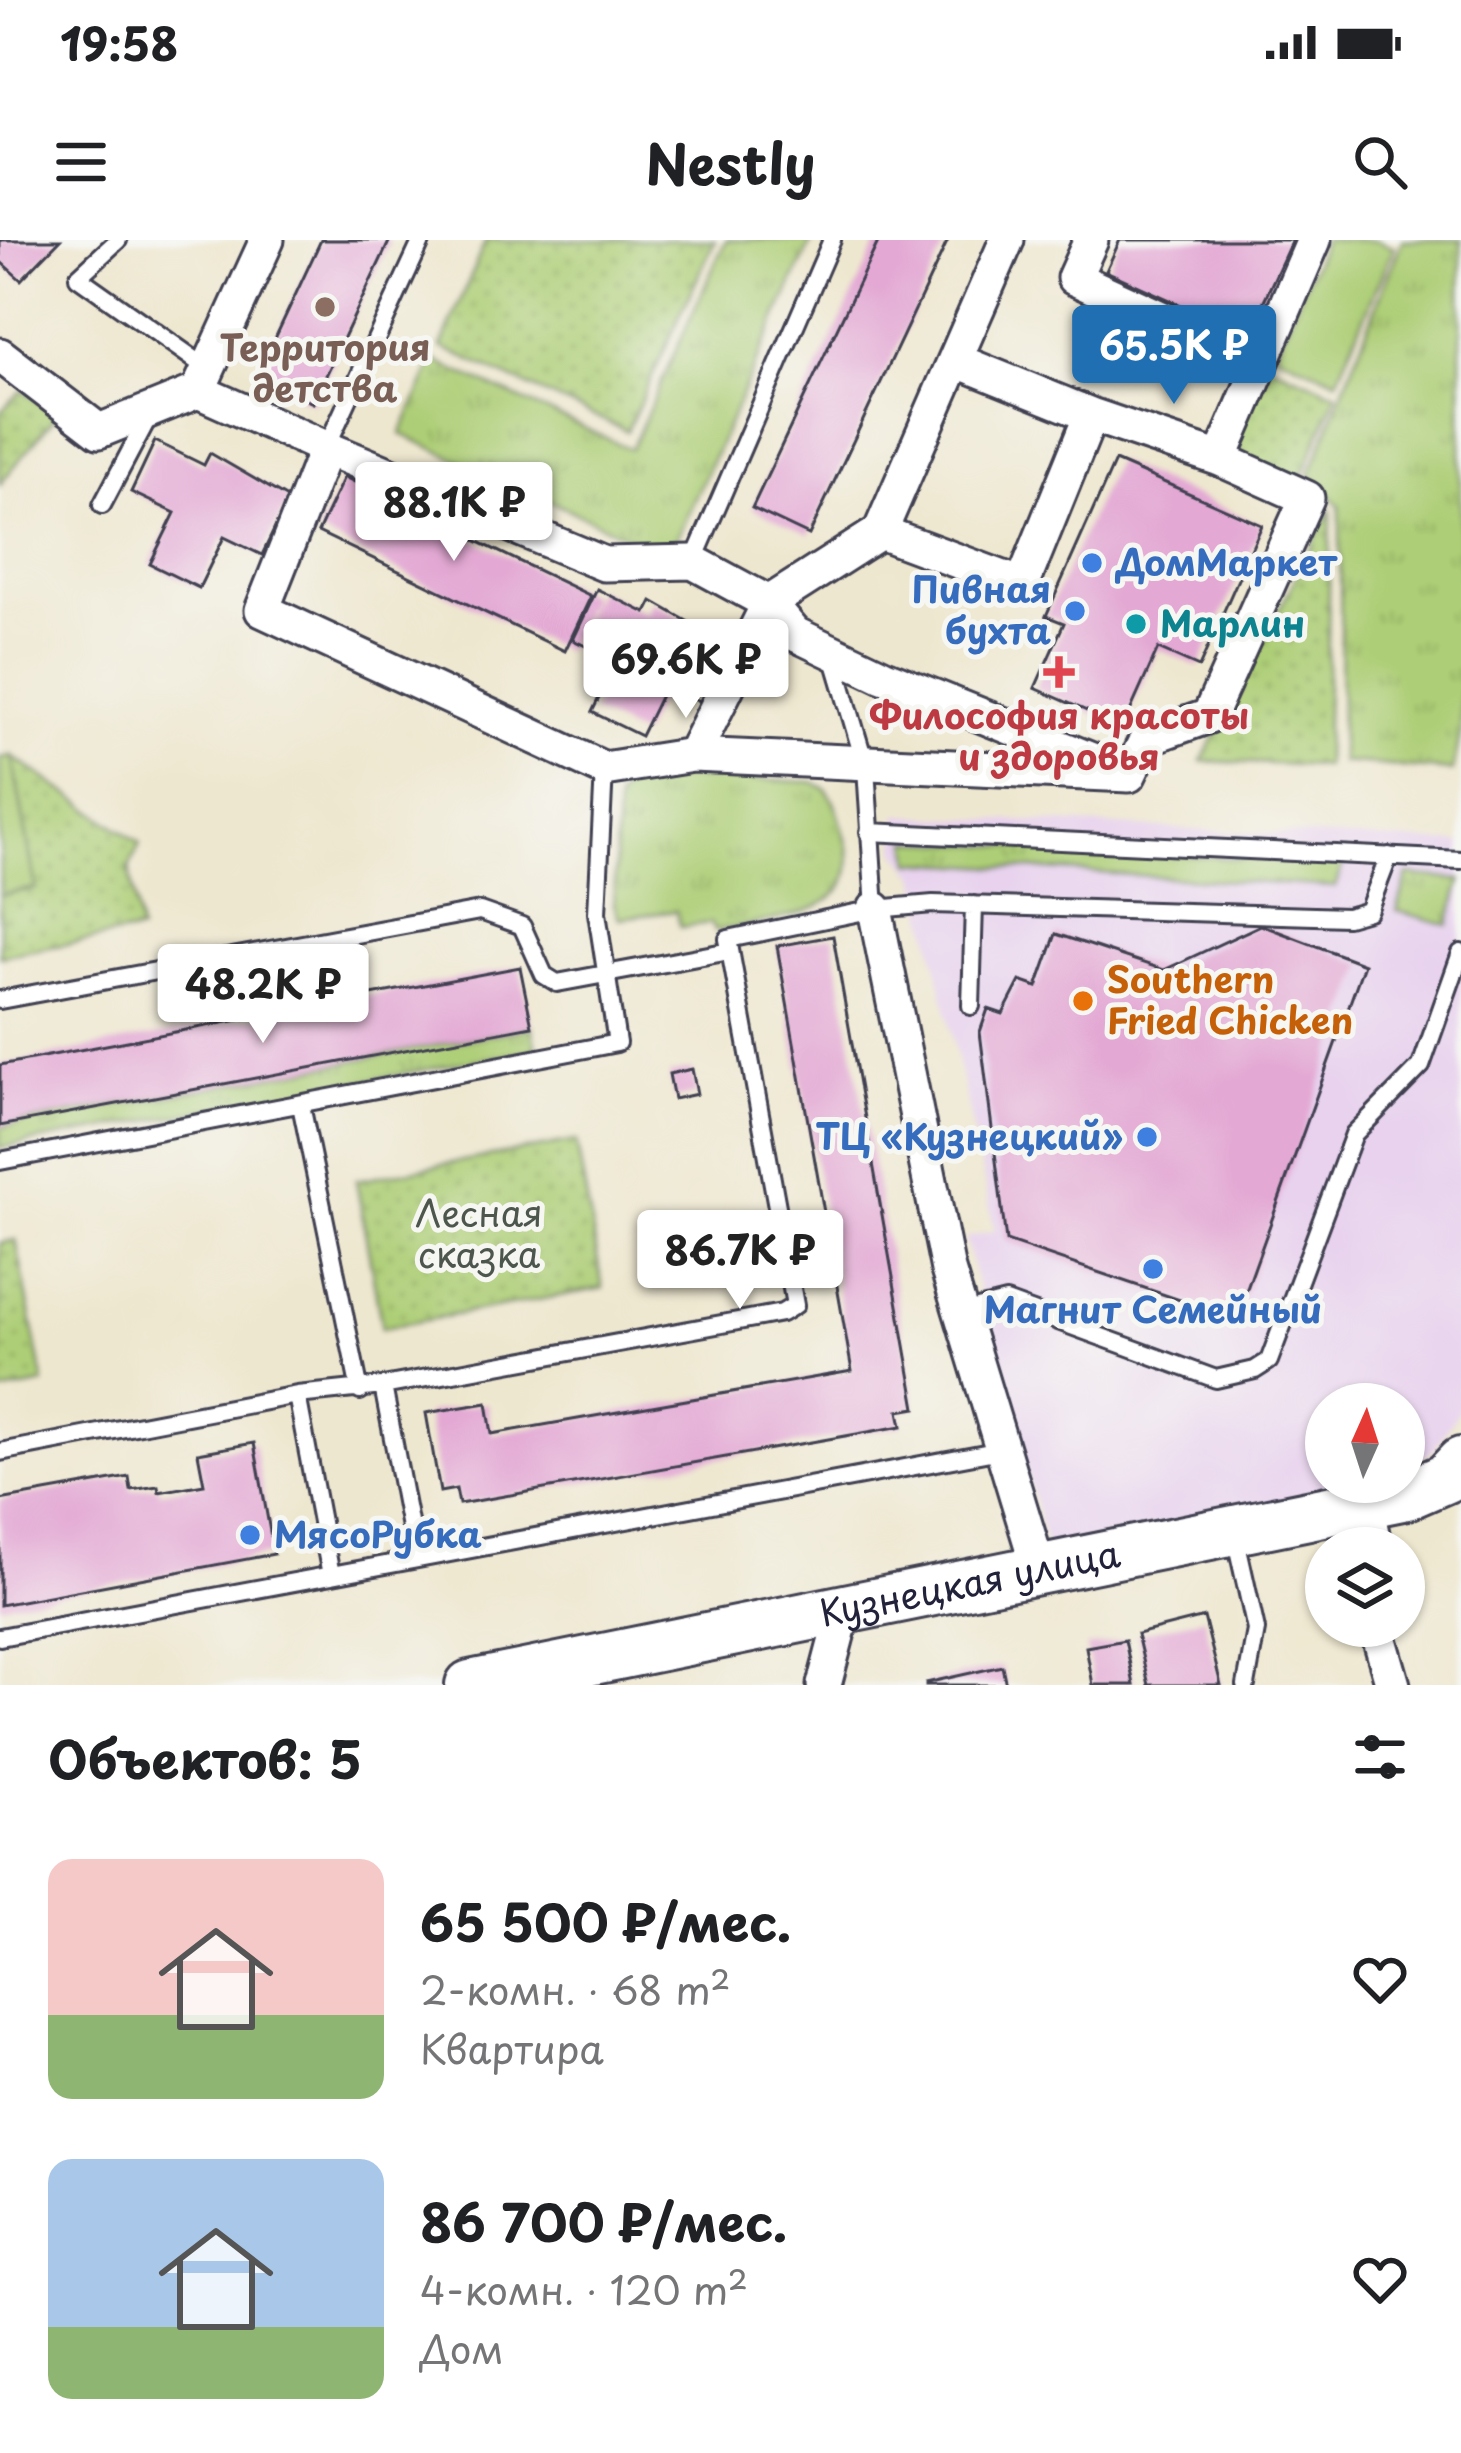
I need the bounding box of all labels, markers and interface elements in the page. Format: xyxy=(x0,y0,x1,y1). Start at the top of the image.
text: 19:58 xyxy=(60,8,179,76)
text: Nestly xyxy=(645,122,816,203)
icon: menu xyxy=(48,129,114,195)
icon: search xyxy=(1347,129,1413,195)
marker: Территория детства xyxy=(312,294,338,320)
pin: 65.5K ₽ xyxy=(1063,305,1285,407)
text: 65.5K ₽ xyxy=(1099,314,1249,373)
place label: Территория детства xyxy=(220,319,430,414)
pin: 88.1K ₽ xyxy=(343,462,565,564)
text: 88.1K ₽ xyxy=(382,471,526,530)
place label: ДомМаркет xyxy=(1114,534,1338,588)
marker: ДомМаркет xyxy=(1079,550,1105,576)
place label: Пивная бухта xyxy=(912,561,1051,656)
place label: Марлин xyxy=(1160,595,1305,649)
marker: Пивная бухта xyxy=(1062,598,1088,624)
marker: Марлин xyxy=(1123,611,1149,637)
pin: 69.6K ₽ xyxy=(575,619,797,721)
text: 69.6K ₽ xyxy=(610,628,762,687)
marker: Философия красоты и здоровья xyxy=(1043,656,1075,688)
place label: Философия красоты и здоровья xyxy=(869,687,1249,782)
pin: 48.2K ₽ xyxy=(152,944,374,1046)
place label: Southern Fried Chicken xyxy=(1107,951,1353,1046)
text: 48.2K ₽ xyxy=(185,953,341,1012)
marker: Southern Fried Chicken xyxy=(1070,988,1096,1014)
place label: ТЦ «Кузнецкий» xyxy=(815,1108,1123,1162)
marker: ТЦ «Кузнецкий» xyxy=(1134,1124,1160,1150)
park label: Лесная сказка xyxy=(415,1185,543,1280)
pin: 86.7K ₽ xyxy=(629,1210,851,1312)
text: 86.7K ₽ xyxy=(664,1219,816,1278)
marker: Магнит Семейный xyxy=(1140,1256,1166,1282)
place label: Магнит Семейный xyxy=(984,1281,1322,1335)
north arrow xyxy=(1305,1383,1425,1503)
map controls xyxy=(1305,1383,1425,1647)
place label: МясоРубка xyxy=(274,1506,482,1560)
marker: МясоРубка xyxy=(237,1522,263,1548)
street label: Кузнецкая улица xyxy=(815,1525,1125,1638)
button: layers xyxy=(1305,1527,1425,1647)
text: Объектов: 5 xyxy=(48,1719,362,1796)
icon: filters xyxy=(1347,1724,1413,1790)
text: 65 500 ₽/мес. xyxy=(420,1882,791,1959)
icon: home xyxy=(144,1907,288,2051)
icon: heart xyxy=(1347,1946,1413,2012)
text: 2-комн. · 68 m² xyxy=(420,1959,731,2018)
text: Квартира xyxy=(420,2018,604,2077)
text: 86 700 ₽/мес. xyxy=(420,2182,787,2259)
icon: home xyxy=(144,2207,288,2351)
icon: heart xyxy=(1347,2246,1413,2312)
text: 4-комн. · 120 m² xyxy=(420,2259,748,2318)
text: Дом xyxy=(420,2318,504,2377)

